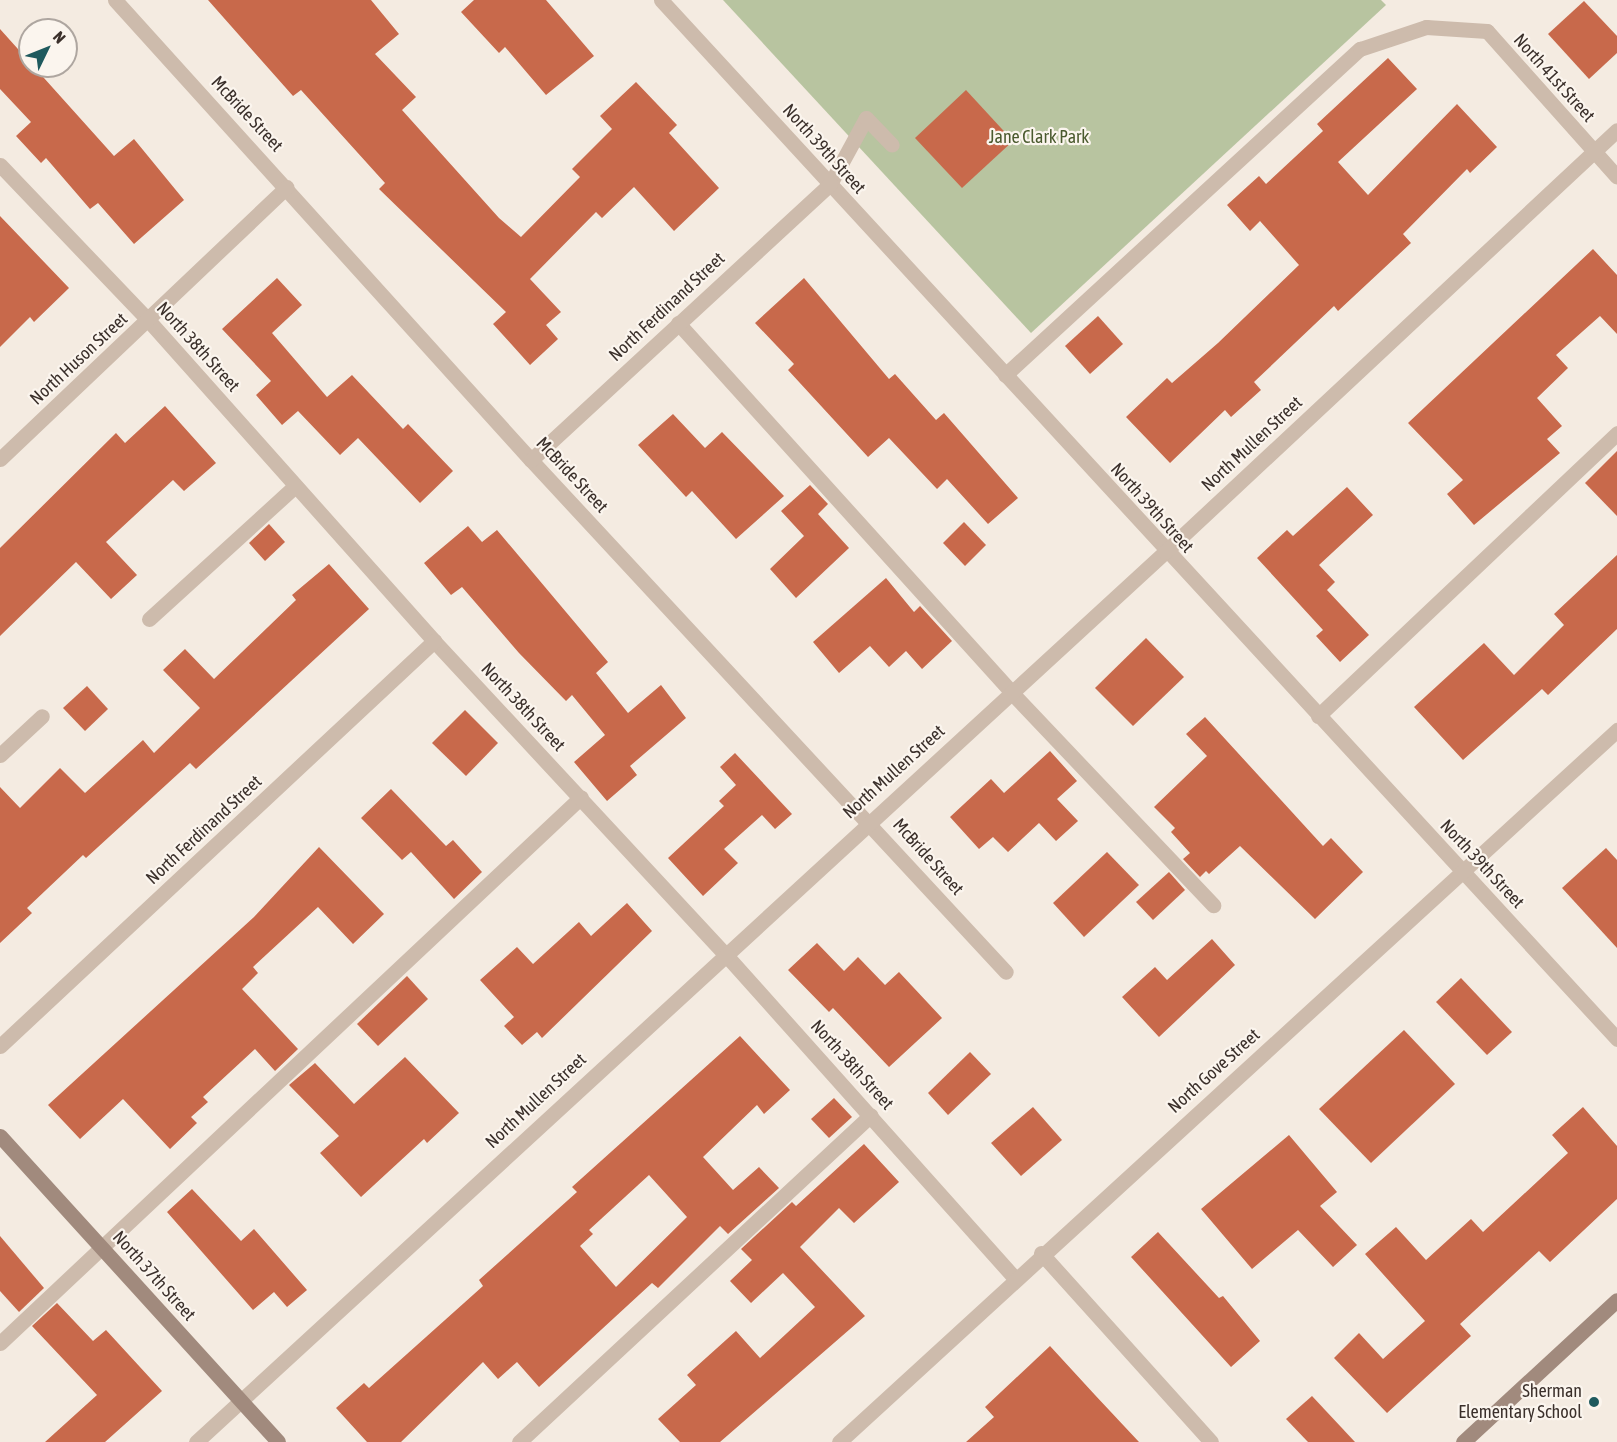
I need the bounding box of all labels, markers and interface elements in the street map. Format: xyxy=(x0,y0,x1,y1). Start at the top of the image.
north arrow xyxy=(18,18,78,78)
text: N xyxy=(50,27,70,47)
street label: North 41st Street xyxy=(1509,30,1599,126)
street label: McBride Street xyxy=(207,72,287,156)
street label: North 39th Street xyxy=(778,100,870,198)
park label: Jane Clark Park xyxy=(989,126,1089,148)
street label: North Ferdinand Street xyxy=(605,248,729,366)
street label: North 38th Street xyxy=(152,298,244,396)
street label: North Huson Street xyxy=(26,308,132,410)
street label: North Mullen Street xyxy=(1197,392,1307,496)
street label: McBride Street xyxy=(532,433,612,517)
street label: North 39th Street xyxy=(1106,459,1198,557)
street label: North 38th Street xyxy=(476,658,570,756)
street label: North Mullen Street xyxy=(839,721,949,823)
street label: North Ferdinand Street xyxy=(142,771,266,889)
street label: McBride Street xyxy=(888,814,968,900)
street label: North 39th Street xyxy=(1435,815,1529,913)
street label: North 38th Street xyxy=(806,1016,898,1114)
street label: North Gove Street xyxy=(1164,1024,1264,1118)
street label: North Mullen Street xyxy=(481,1049,591,1153)
street label: North 37th Street xyxy=(108,1227,200,1325)
place label: Sherman Elementary School xyxy=(1458,1381,1582,1424)
marker: Sherman Elementary School xyxy=(1587,1395,1601,1409)

